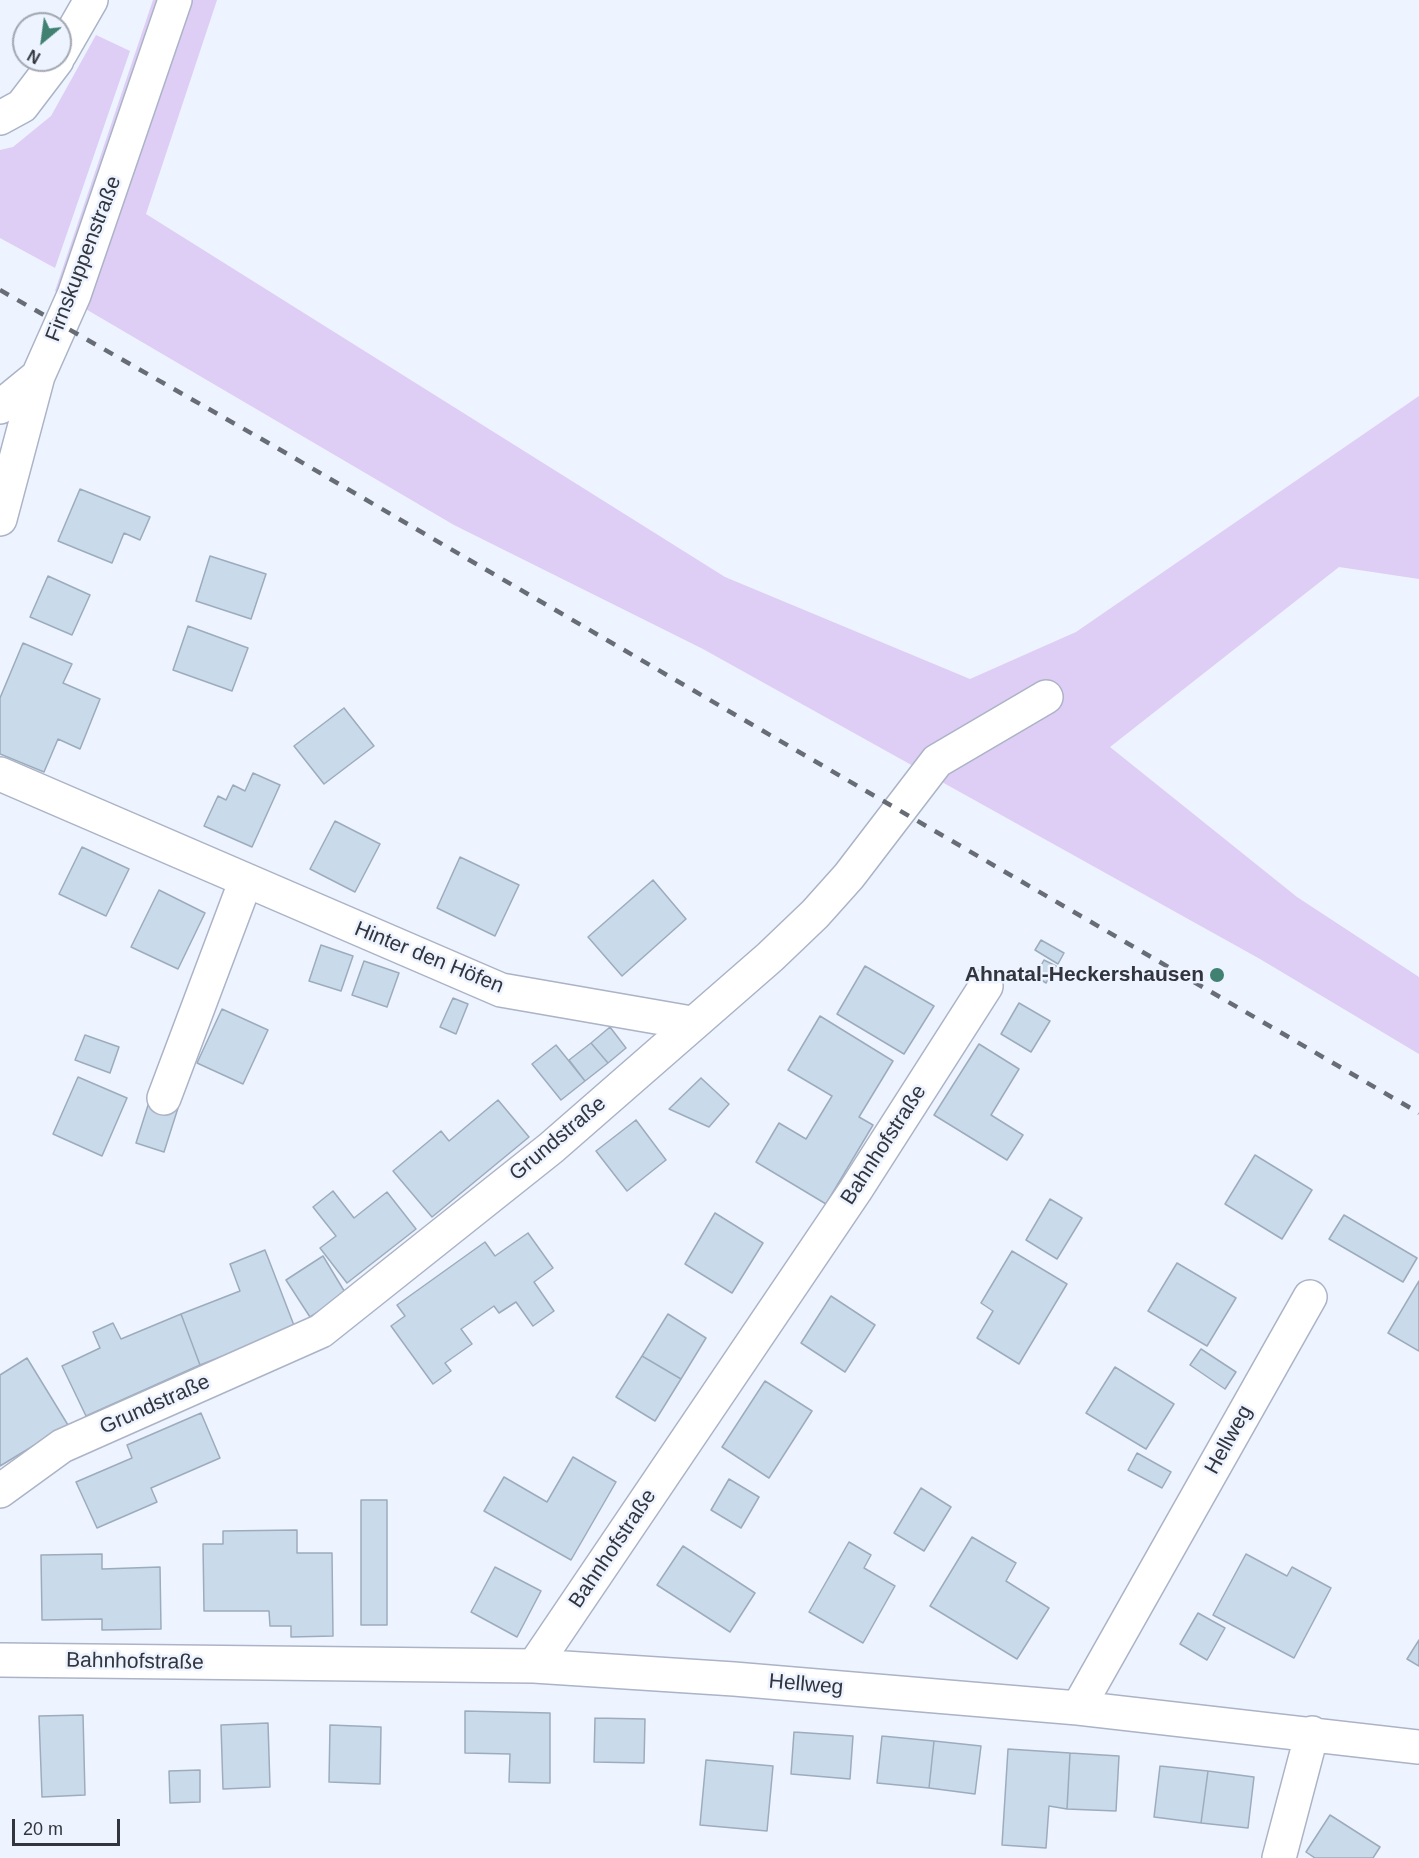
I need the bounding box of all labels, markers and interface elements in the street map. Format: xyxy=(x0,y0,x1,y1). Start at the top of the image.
north arrow xyxy=(12,12,72,72)
text: N xyxy=(25,46,43,67)
street label: Firnskuppenstraße xyxy=(41,173,127,345)
street label: Hinter den Höfen xyxy=(351,917,507,999)
place label: Ahnatal-Heckershausen xyxy=(965,962,1204,988)
marker: Ahnatal-Heckershausen xyxy=(1208,966,1226,984)
street label: Bahnhofstraße xyxy=(836,1080,932,1210)
street label: Grundstraße xyxy=(505,1091,611,1187)
street label: Grundstraße xyxy=(96,1370,214,1440)
street label: Hellweg xyxy=(1200,1401,1258,1479)
street label: Bahnhofstraße xyxy=(564,1485,662,1613)
street label: Bahnhofstraße xyxy=(66,1648,204,1676)
street label: Hellweg xyxy=(768,1669,844,1701)
scale bar xyxy=(15,1807,123,1845)
text: 20 m xyxy=(23,1819,63,1839)

